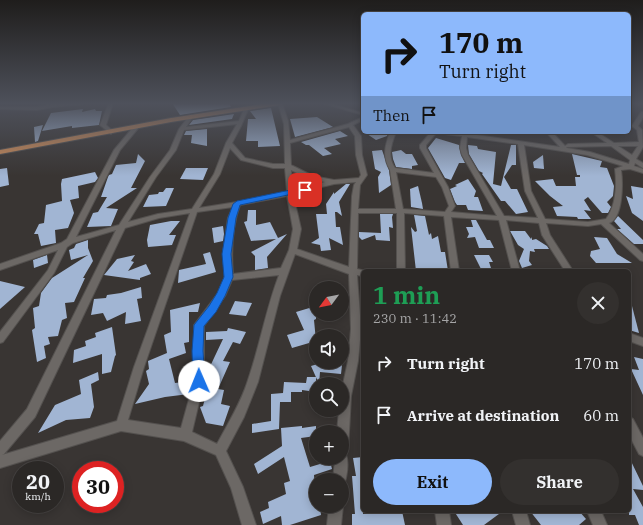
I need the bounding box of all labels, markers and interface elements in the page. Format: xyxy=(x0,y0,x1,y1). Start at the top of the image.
text: 170 m xyxy=(439,24,523,61)
icon: right xyxy=(373,28,425,80)
text: Turn right xyxy=(439,60,526,83)
icon: arrive xyxy=(418,104,440,126)
text: Then xyxy=(373,106,410,125)
pin xyxy=(288,173,322,207)
icon: arrive xyxy=(294,179,316,201)
text: 1 min xyxy=(373,279,440,311)
north arrow xyxy=(309,281,349,321)
map controls xyxy=(309,281,349,513)
button: close xyxy=(577,282,619,324)
text: 230 m · 11:42 xyxy=(373,310,457,327)
button: sound xyxy=(309,329,349,369)
icon: right xyxy=(373,352,395,374)
text: Turn right xyxy=(407,354,485,373)
text: 170 m xyxy=(574,354,619,373)
position arrow xyxy=(178,360,220,402)
button: search xyxy=(309,377,349,417)
icon: arrive xyxy=(373,404,395,426)
text: Arrive at destination xyxy=(407,406,559,425)
text: 60 m xyxy=(583,406,619,425)
button: + xyxy=(309,425,349,465)
button: Exit xyxy=(373,459,492,505)
button: Share xyxy=(500,459,619,505)
speed limit sign: 30 xyxy=(72,461,124,513)
text: 20 xyxy=(26,468,50,495)
button: − xyxy=(309,473,349,513)
text: km/h xyxy=(25,490,51,503)

